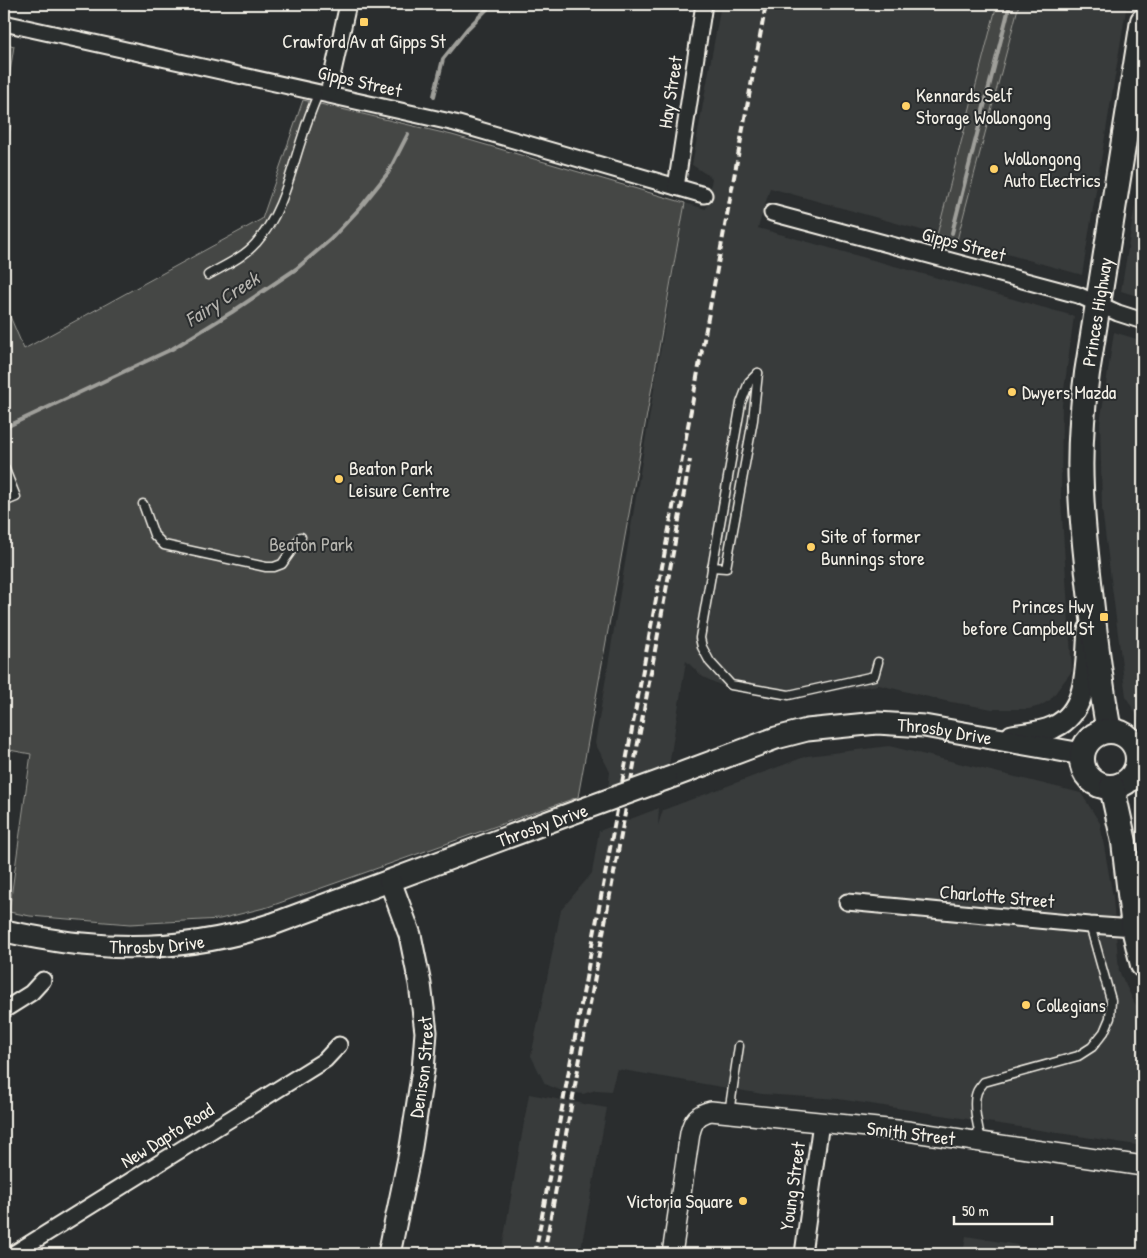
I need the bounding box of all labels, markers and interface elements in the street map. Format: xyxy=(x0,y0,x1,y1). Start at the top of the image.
marker: Crawford Av at Gipps St xyxy=(358,16,370,28)
place label: Crawford Av at Gipps St xyxy=(282,28,446,54)
street label: Hay Street xyxy=(651,53,689,130)
street label: Gipps Street xyxy=(315,59,405,103)
place label: Kennards Self Storage Wollongong xyxy=(916,82,1051,130)
marker: Kennards Self Storage Wollongong xyxy=(900,100,912,112)
place label: Wollongong Auto Electrics xyxy=(1004,145,1101,193)
marker: Wollongong Auto Electrics xyxy=(988,163,1000,175)
street label: Gipps Street xyxy=(919,220,1009,268)
street label: Princes Highway xyxy=(1075,256,1118,368)
water label: Fairy Creek xyxy=(179,264,266,333)
place label: Dwyers Mazda xyxy=(1022,379,1117,405)
marker: Dwyers Mazda xyxy=(1006,386,1018,398)
place label: Beaton Park Leisure Centre xyxy=(349,455,450,503)
marker: Beaton Park Leisure Centre xyxy=(333,473,345,485)
place label: Site of former Bunnings store xyxy=(821,523,925,571)
park label: Beaton Park xyxy=(269,531,353,557)
marker: Site of former Bunnings store xyxy=(805,541,817,553)
place label: Princes Hwy before Campbell St xyxy=(963,593,1094,641)
marker: Princes Hwy before Campbell St xyxy=(1098,611,1110,623)
street label: Throsby Drive xyxy=(897,711,994,751)
street label: Throsby Drive xyxy=(493,796,592,853)
street label: Charlotte Street xyxy=(939,878,1056,914)
street label: Throsby Drive xyxy=(109,928,207,960)
place label: Collegians xyxy=(1036,992,1106,1018)
marker: Collegians xyxy=(1020,999,1032,1011)
street label: Denison Street xyxy=(403,1014,439,1119)
street label: New Dapto Road xyxy=(116,1096,219,1174)
street label: Smith Street xyxy=(865,1115,957,1151)
street label: Young Street xyxy=(773,1140,811,1232)
place label: Victoria Square xyxy=(626,1188,733,1214)
scale bar xyxy=(954,1193,1052,1225)
marker: Victoria Square xyxy=(737,1195,749,1207)
text: 50 m xyxy=(962,1200,989,1221)

